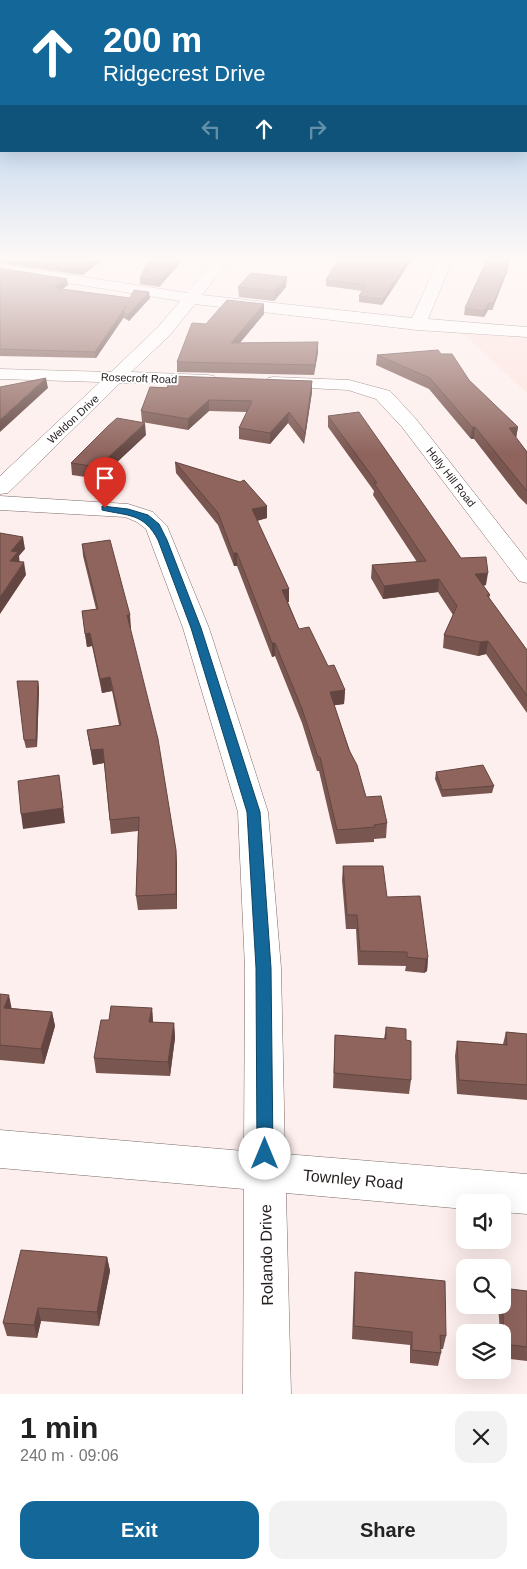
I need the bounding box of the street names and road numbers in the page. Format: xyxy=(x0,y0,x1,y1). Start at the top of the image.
street label: Rosecroft Road xyxy=(101,371,177,385)
street label: Weldon Drive xyxy=(45,392,101,446)
street label: Holly Hill Road xyxy=(424,445,478,509)
street label: Townley Road xyxy=(302,1167,404,1192)
street label: Rolando Drive xyxy=(257,1204,276,1306)

